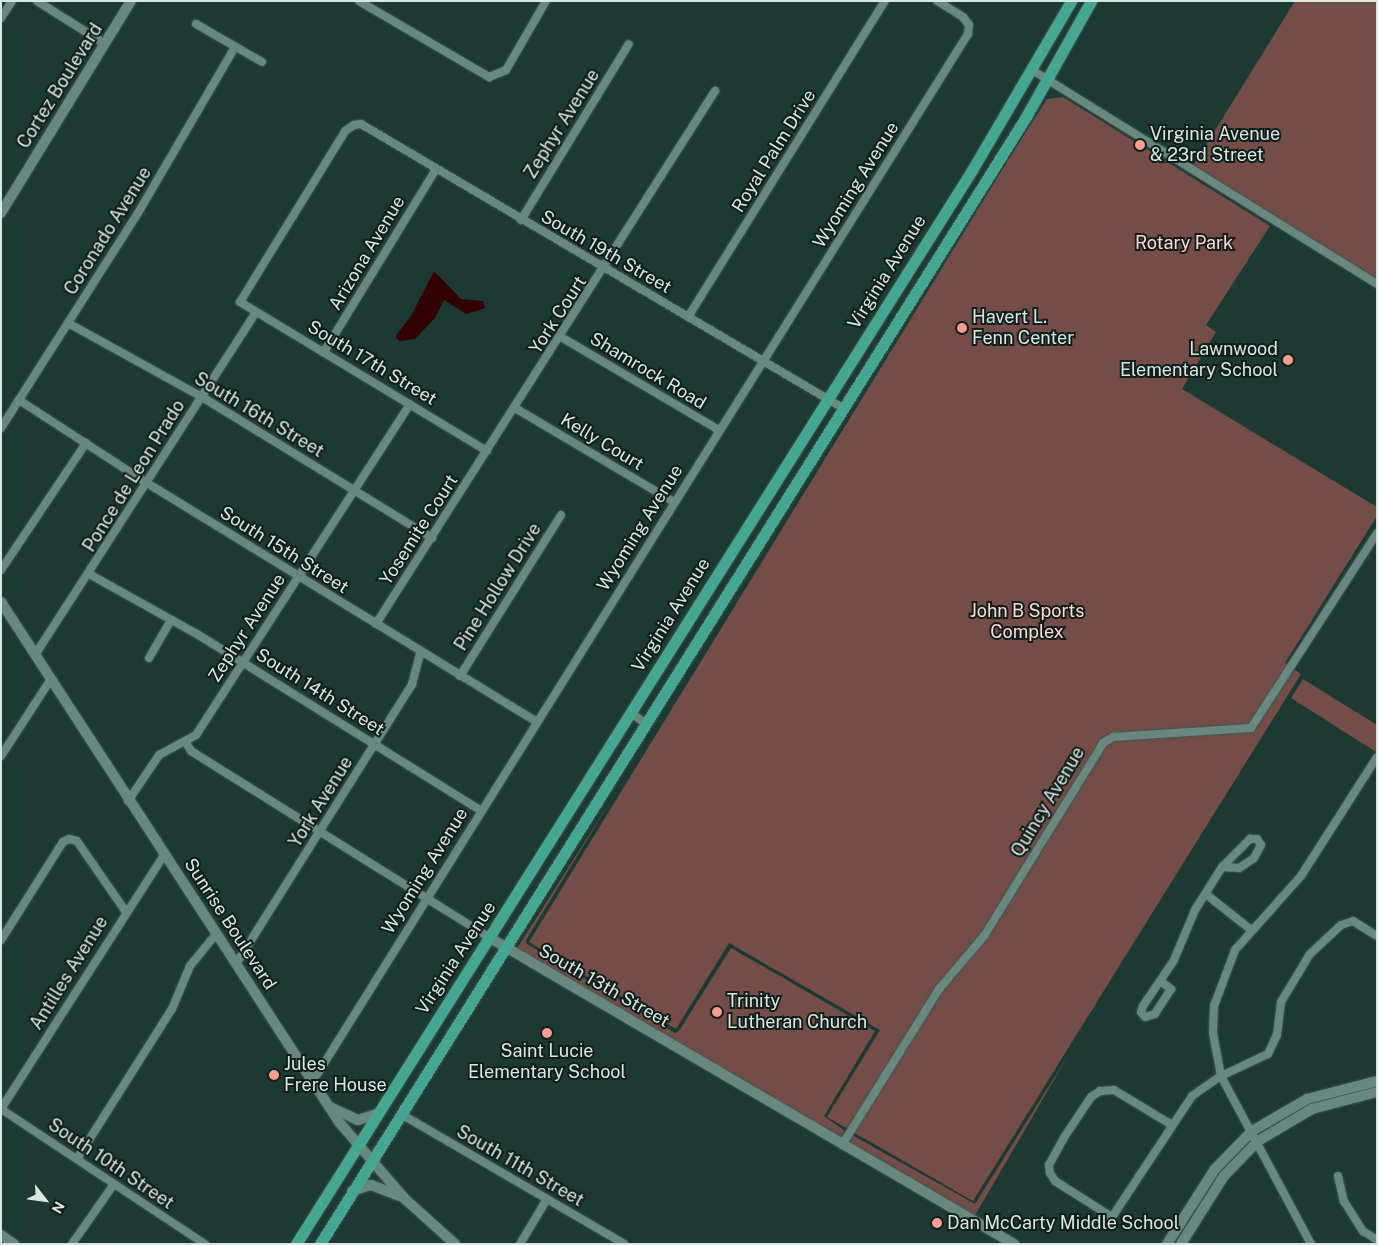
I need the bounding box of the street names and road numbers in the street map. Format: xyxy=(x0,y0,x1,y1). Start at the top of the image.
street label: Cortez Boulevard xyxy=(13,19,107,153)
street label: Zephyr Avenue xyxy=(520,65,604,183)
street label: Royal Palm Drive xyxy=(728,86,820,216)
street label: Wyoming Avenue xyxy=(808,118,904,252)
street label: Coronado Avenue xyxy=(60,163,156,299)
street label: Arizona Avenue xyxy=(324,192,410,314)
street label: South 19th Street xyxy=(537,206,675,298)
street label: Virginia Avenue xyxy=(843,211,931,333)
street label: York Court xyxy=(525,272,591,358)
street label: South 17th Street xyxy=(303,316,441,410)
street label: Shamrock Road xyxy=(586,328,710,414)
street label: South 16th Street xyxy=(190,368,328,462)
street label: Ponce de Leon Prado xyxy=(78,396,190,556)
street label: Kelly Court xyxy=(557,409,647,475)
street label: Wyoming Avenue xyxy=(592,461,688,595)
street label: Yosemite Court xyxy=(375,471,463,589)
street label: South 15th Street xyxy=(216,502,352,598)
street label: Pine Hollow Drive xyxy=(450,519,546,655)
street label: Virginia Avenue xyxy=(627,554,715,676)
street label: Zephyr Avenue xyxy=(204,570,290,686)
street label: South 14th Street xyxy=(252,644,388,740)
street label: Quincy Avenue xyxy=(1007,743,1089,861)
street label: York Avenue xyxy=(284,752,358,852)
street label: Wyoming Avenue xyxy=(377,804,473,938)
street label: Sunrise Boulevard xyxy=(179,854,281,994)
street label: Virginia Avenue xyxy=(411,898,501,1018)
street label: Antilles Avenue xyxy=(25,912,113,1034)
street label: South 13th Street xyxy=(535,940,673,1032)
street label: South 10th Street xyxy=(44,1114,178,1214)
street label: South 11th Street xyxy=(453,1121,587,1211)

